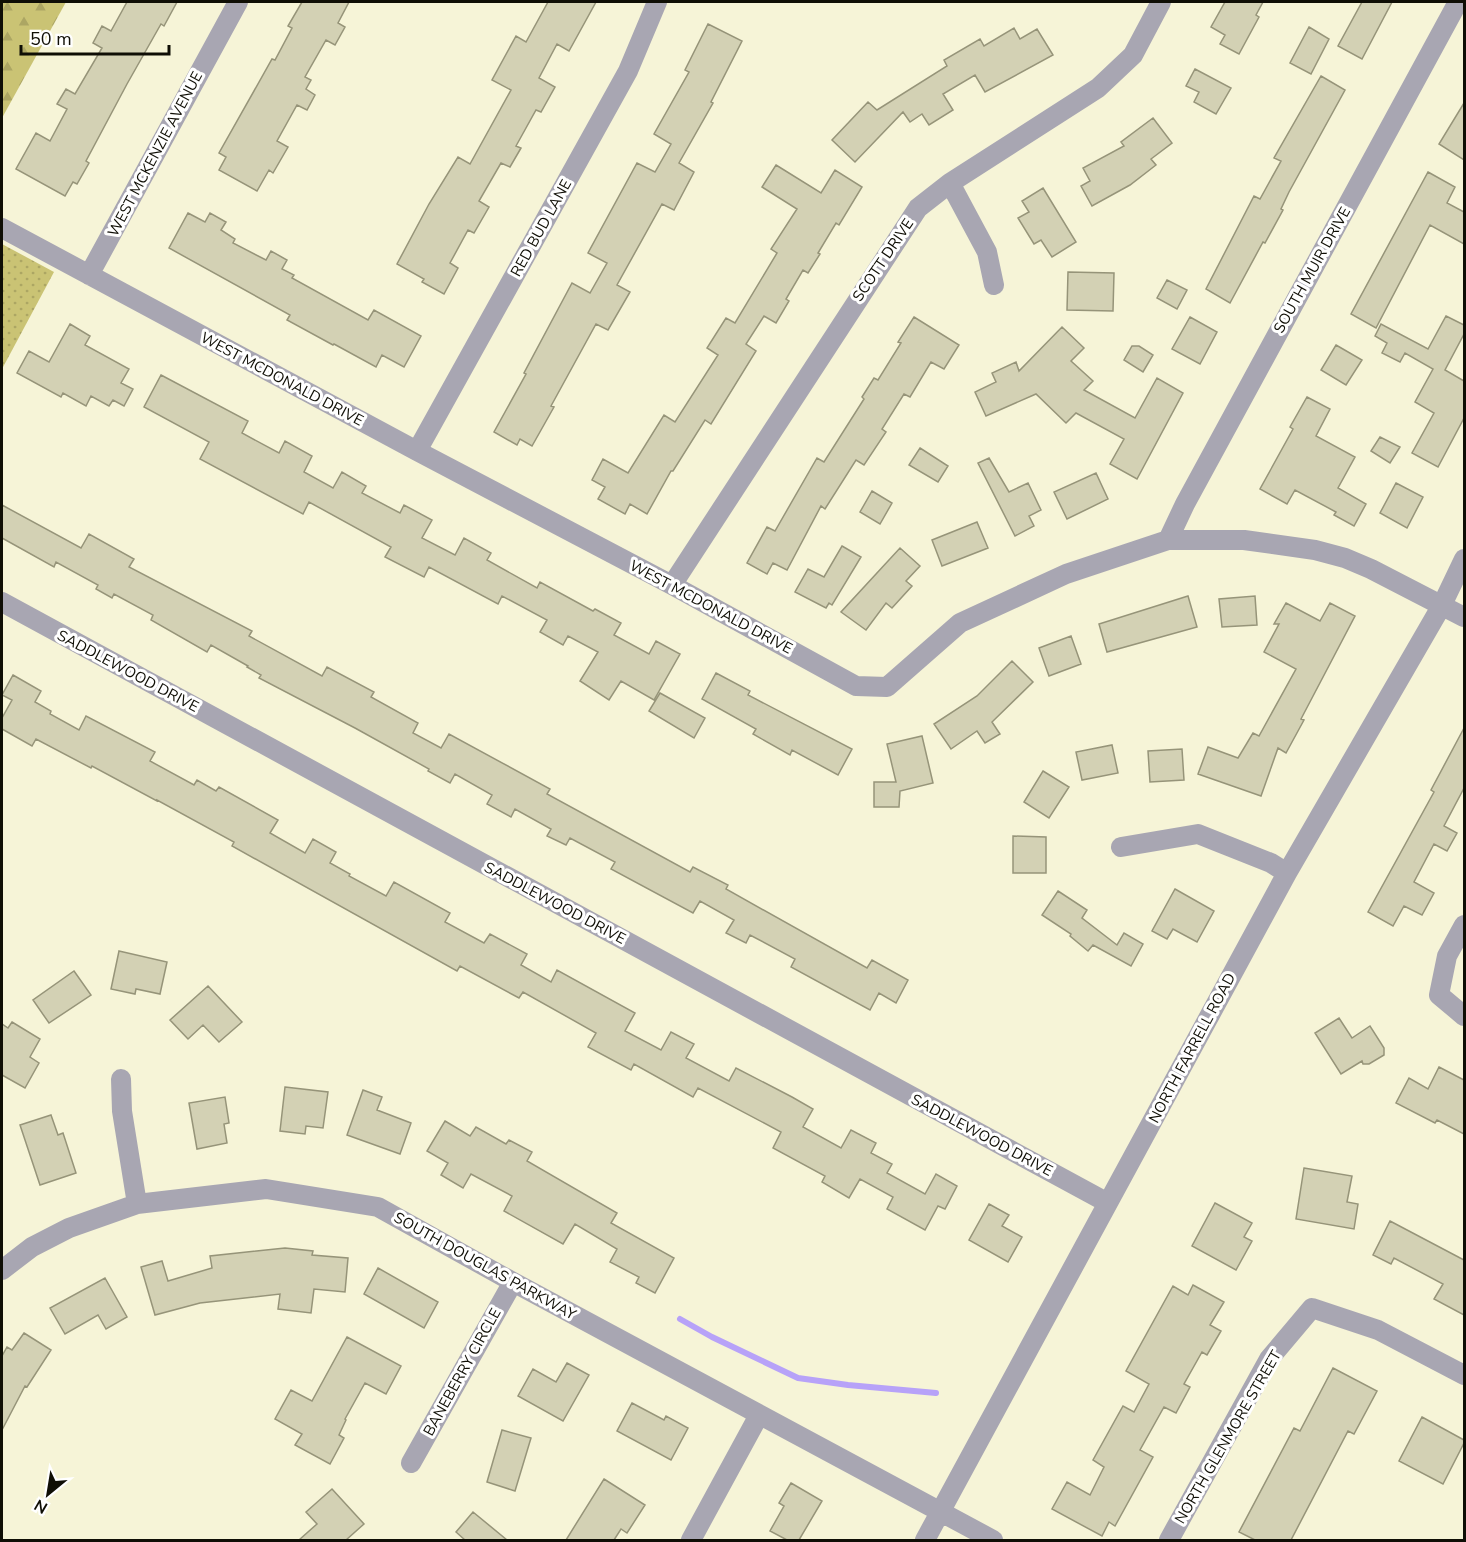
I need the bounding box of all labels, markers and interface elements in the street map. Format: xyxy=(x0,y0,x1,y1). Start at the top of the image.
scale bar xyxy=(21,18,170,56)
text: 50 m xyxy=(30,27,72,51)
street label: WEST MCKENZIE AVENUE xyxy=(103,68,207,240)
street label: RED BUD LANE xyxy=(506,176,576,280)
street label: SOUTH MUIR DRIVE xyxy=(1269,203,1355,337)
street label: SCOTT DRIVE xyxy=(848,215,918,305)
street label: WEST MCDONALD DRIVE xyxy=(197,327,367,431)
street label: WEST MCDONALD DRIVE xyxy=(626,555,796,659)
street label: SADDLEWOOD DRIVE xyxy=(54,625,202,717)
street label: SADDLEWOOD DRIVE xyxy=(481,857,629,949)
street label: NORTH FARRELL ROAD xyxy=(1144,969,1240,1127)
street label: SADDLEWOOD DRIVE xyxy=(908,1089,1056,1181)
street label: SOUTH DOUGLAS PARKWAY xyxy=(390,1207,581,1325)
street label: BANEBERRY CIRCLE xyxy=(419,1304,505,1440)
street label: NORTH GLENMORE STREET xyxy=(1170,1347,1286,1527)
north arrow xyxy=(18,1464,78,1524)
text: N xyxy=(30,1494,52,1519)

